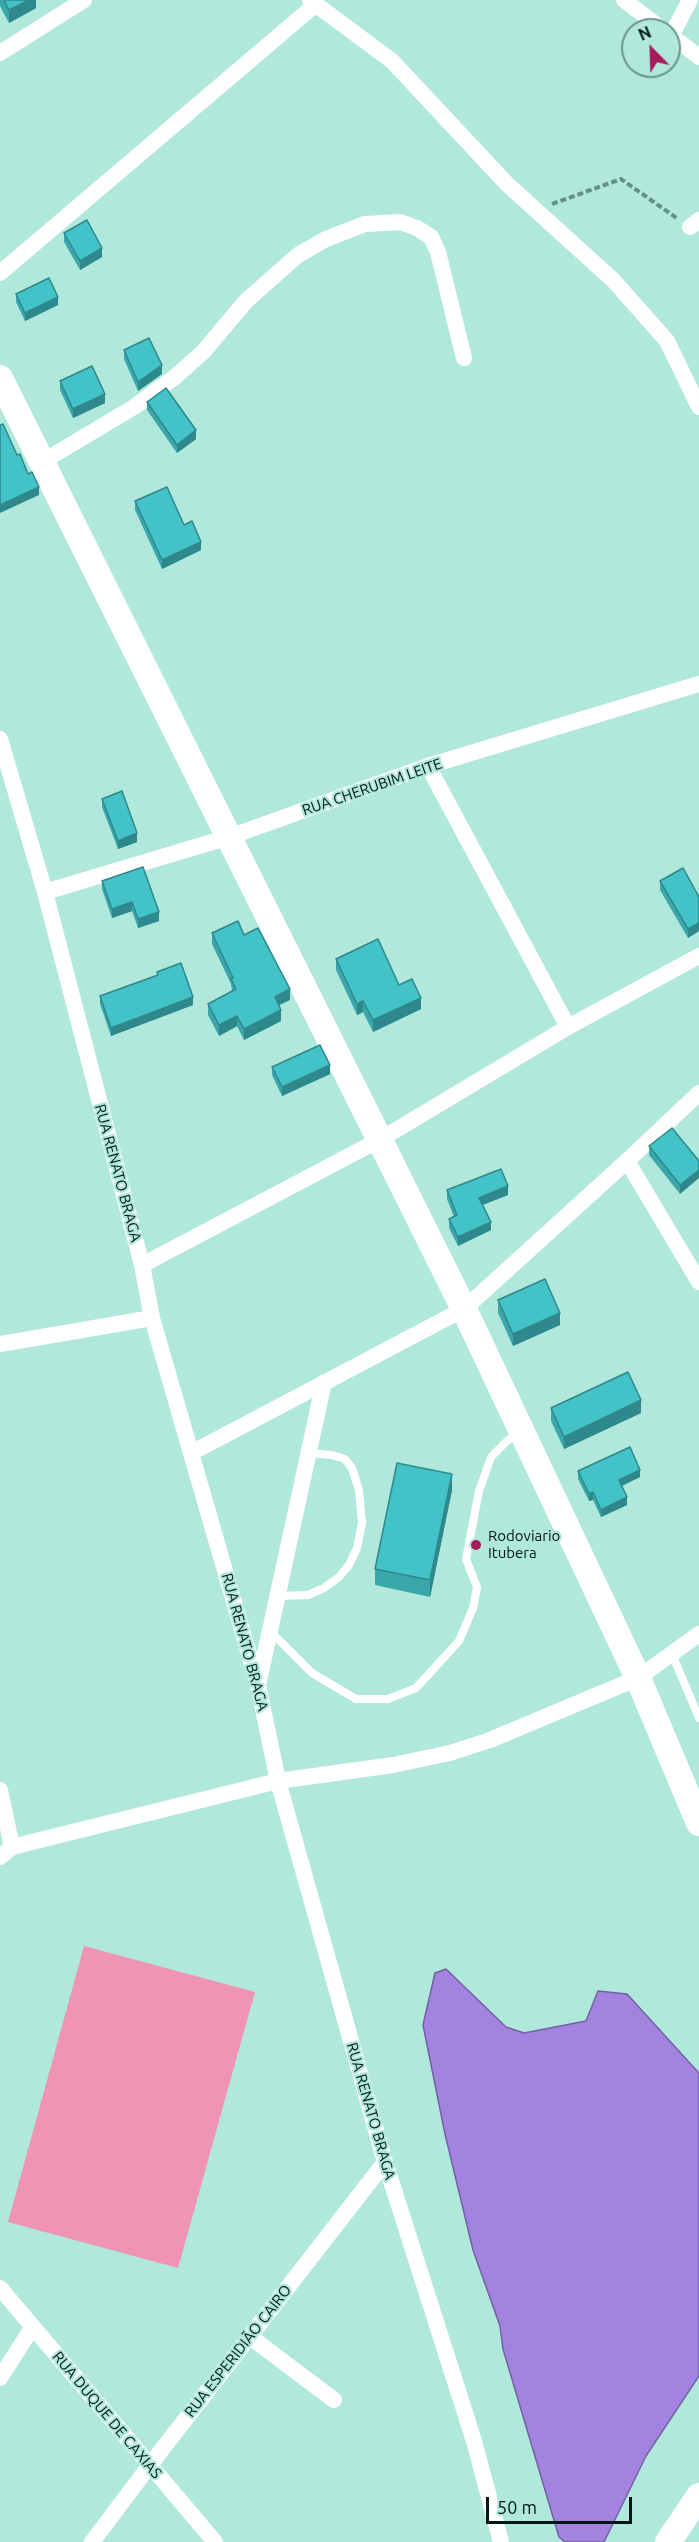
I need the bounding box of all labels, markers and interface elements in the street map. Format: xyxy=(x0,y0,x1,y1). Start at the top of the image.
north arrow xyxy=(621,18,681,78)
text: N xyxy=(636,23,654,44)
street label: RUA CHERUBIM LEITE xyxy=(300,755,444,819)
street label: RUA RENATO BRAGA xyxy=(91,1102,145,1244)
place label: Rodoviario Itubera xyxy=(488,1527,560,1562)
marker: Rodoviario Itubera xyxy=(469,1538,483,1552)
street label: RUA RENATO BRAGA xyxy=(218,1571,272,1713)
street label: RUA RENATO BRAGA xyxy=(343,2040,399,2182)
street label: RUA ESPERIDIÃO CAIRO xyxy=(181,2281,295,2421)
street label: RUA DUQUE DE CAXIAS xyxy=(49,2348,165,2482)
scale bar xyxy=(489,2485,634,2523)
text: 50 m xyxy=(497,2497,537,2517)

